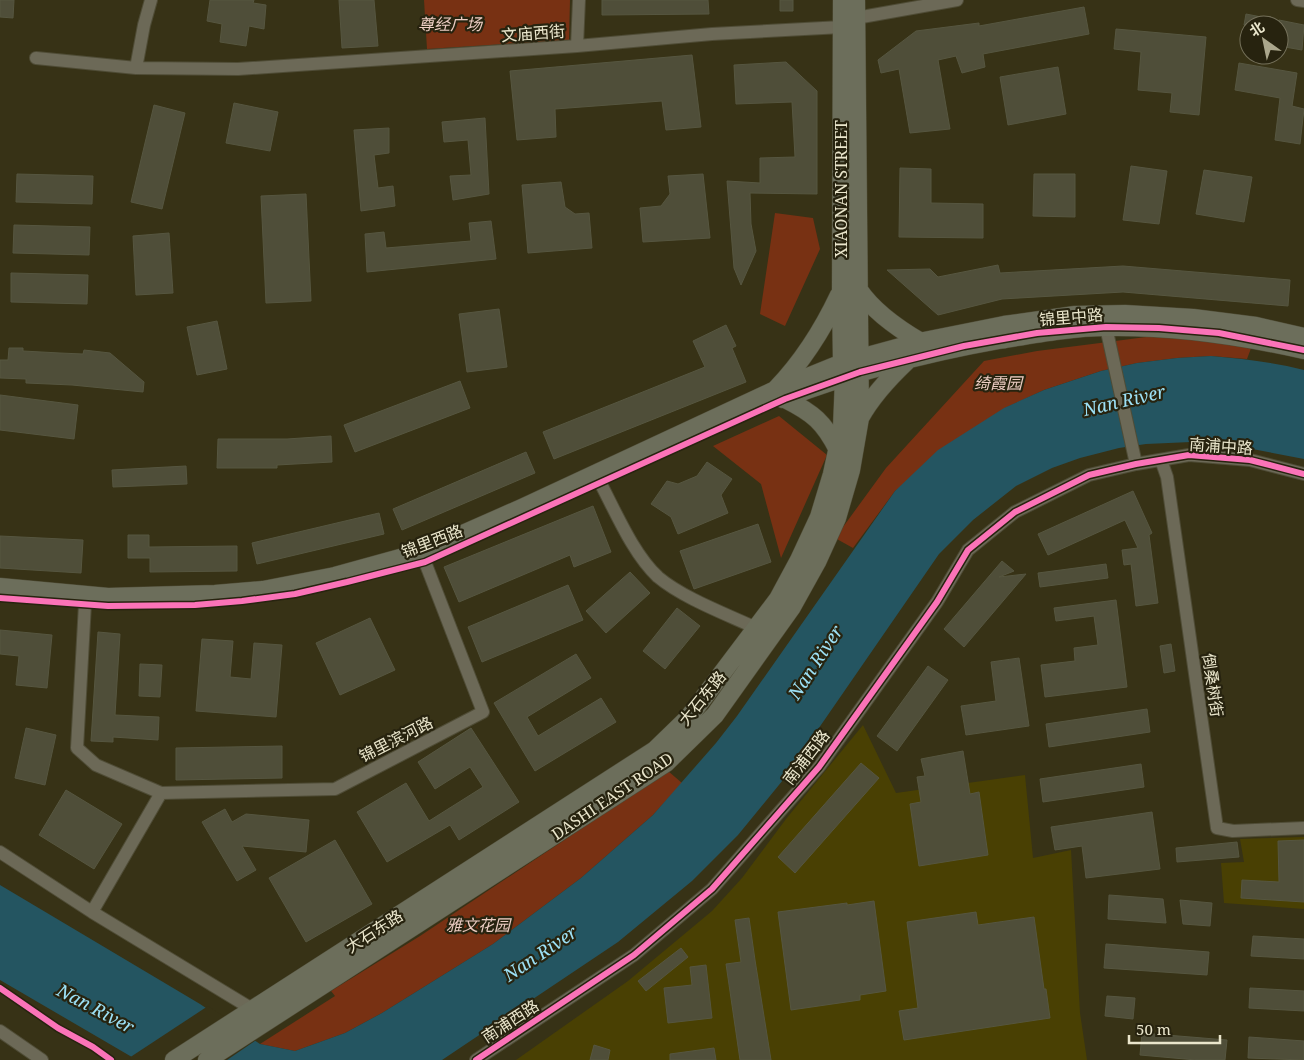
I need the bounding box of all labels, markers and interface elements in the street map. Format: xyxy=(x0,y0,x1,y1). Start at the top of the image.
park label: 尊经广场 xyxy=(418,13,484,35)
north arrow xyxy=(1239,15,1289,65)
text: 北 xyxy=(1246,17,1268,40)
street label: 文庙西街 xyxy=(500,20,566,46)
street label: XIAONAN STREET xyxy=(830,120,852,258)
street label: 锦里中路 xyxy=(1038,303,1104,331)
park label: 绮霞园 xyxy=(974,372,1024,394)
water label: Nan River xyxy=(1079,379,1168,421)
street label: 南浦中路 xyxy=(1188,433,1254,459)
street label: 锦里西路 xyxy=(398,519,466,563)
water label: Nan River xyxy=(782,620,848,705)
street label: 倒桑树街 xyxy=(1198,652,1228,718)
street label: 大石东路 xyxy=(673,666,731,730)
street label: 锦里滨河路 xyxy=(355,711,437,767)
street label: 南浦西路 xyxy=(778,725,834,789)
street label: DASHI EAST ROAD xyxy=(547,747,677,845)
street label: 大石东路 xyxy=(341,904,407,958)
park label: 雅文花园 xyxy=(446,914,512,936)
water label: Nan River xyxy=(498,919,582,987)
water label: Nan River xyxy=(52,977,139,1039)
street label: 南浦西路 xyxy=(477,994,543,1048)
scale bar xyxy=(1129,1012,1220,1044)
text: 50 m xyxy=(1136,1019,1171,1039)

